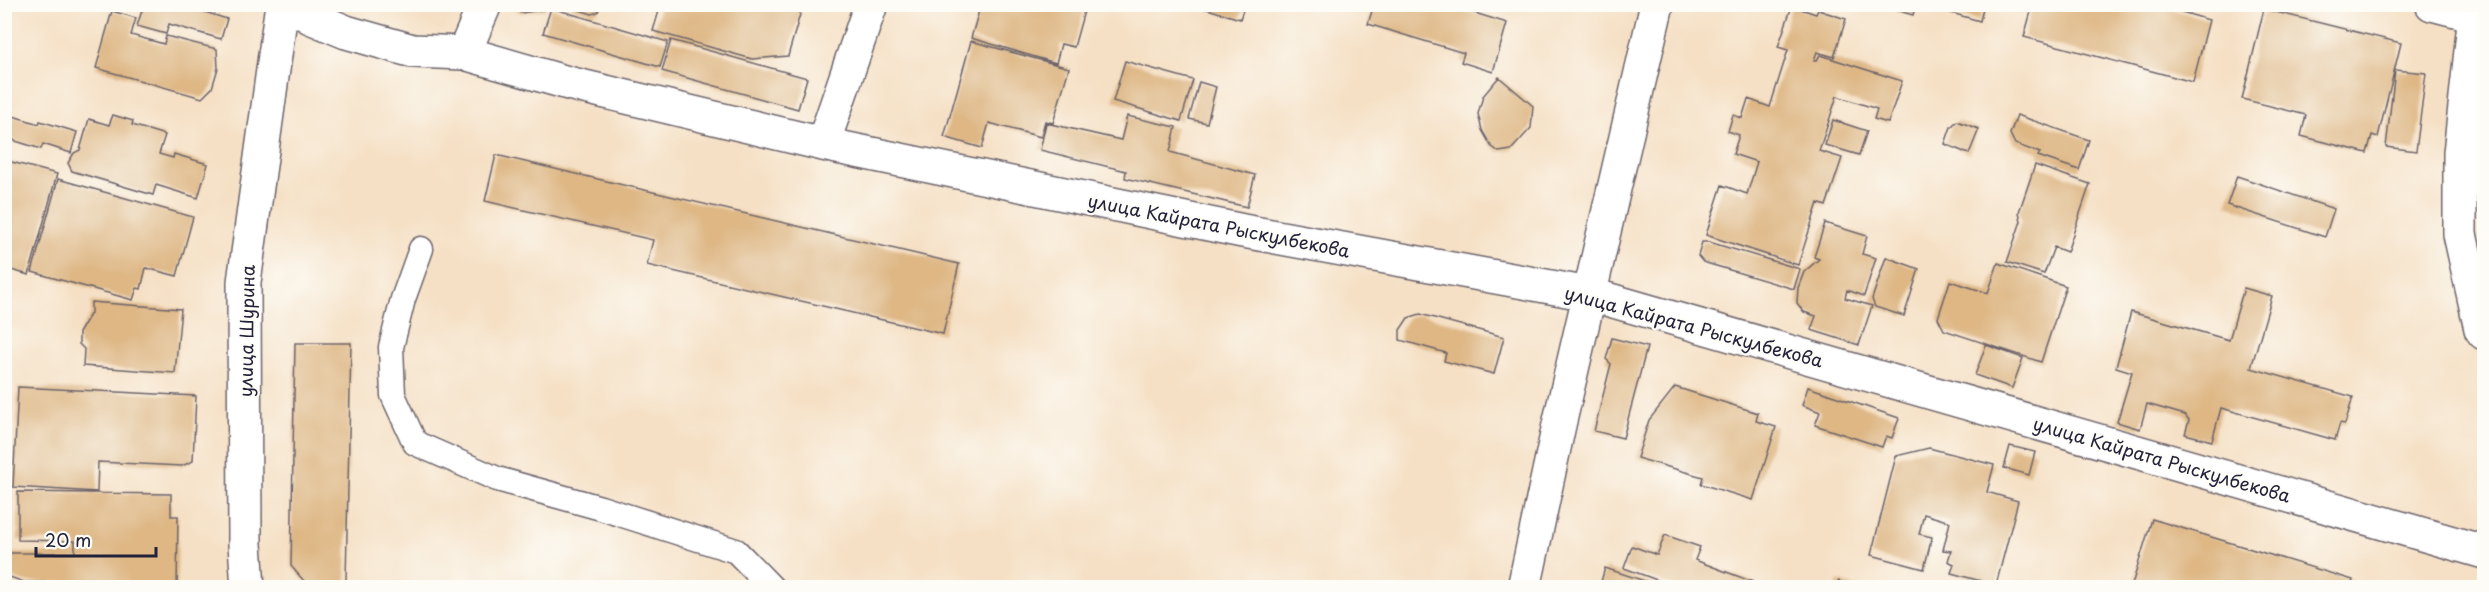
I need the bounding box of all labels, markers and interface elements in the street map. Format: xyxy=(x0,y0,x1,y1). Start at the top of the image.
street label: улица Кайрата Рыскулбекова xyxy=(1086,186,1353,264)
street label: улица Шурина xyxy=(231,264,261,397)
street label: улица Кайрата Рыскулбекова xyxy=(1562,278,1827,374)
street label: улица Кайрата Рыскулбекова xyxy=(2030,409,2295,509)
scale bar xyxy=(36,520,156,558)
text: 20 m xyxy=(45,526,91,553)

